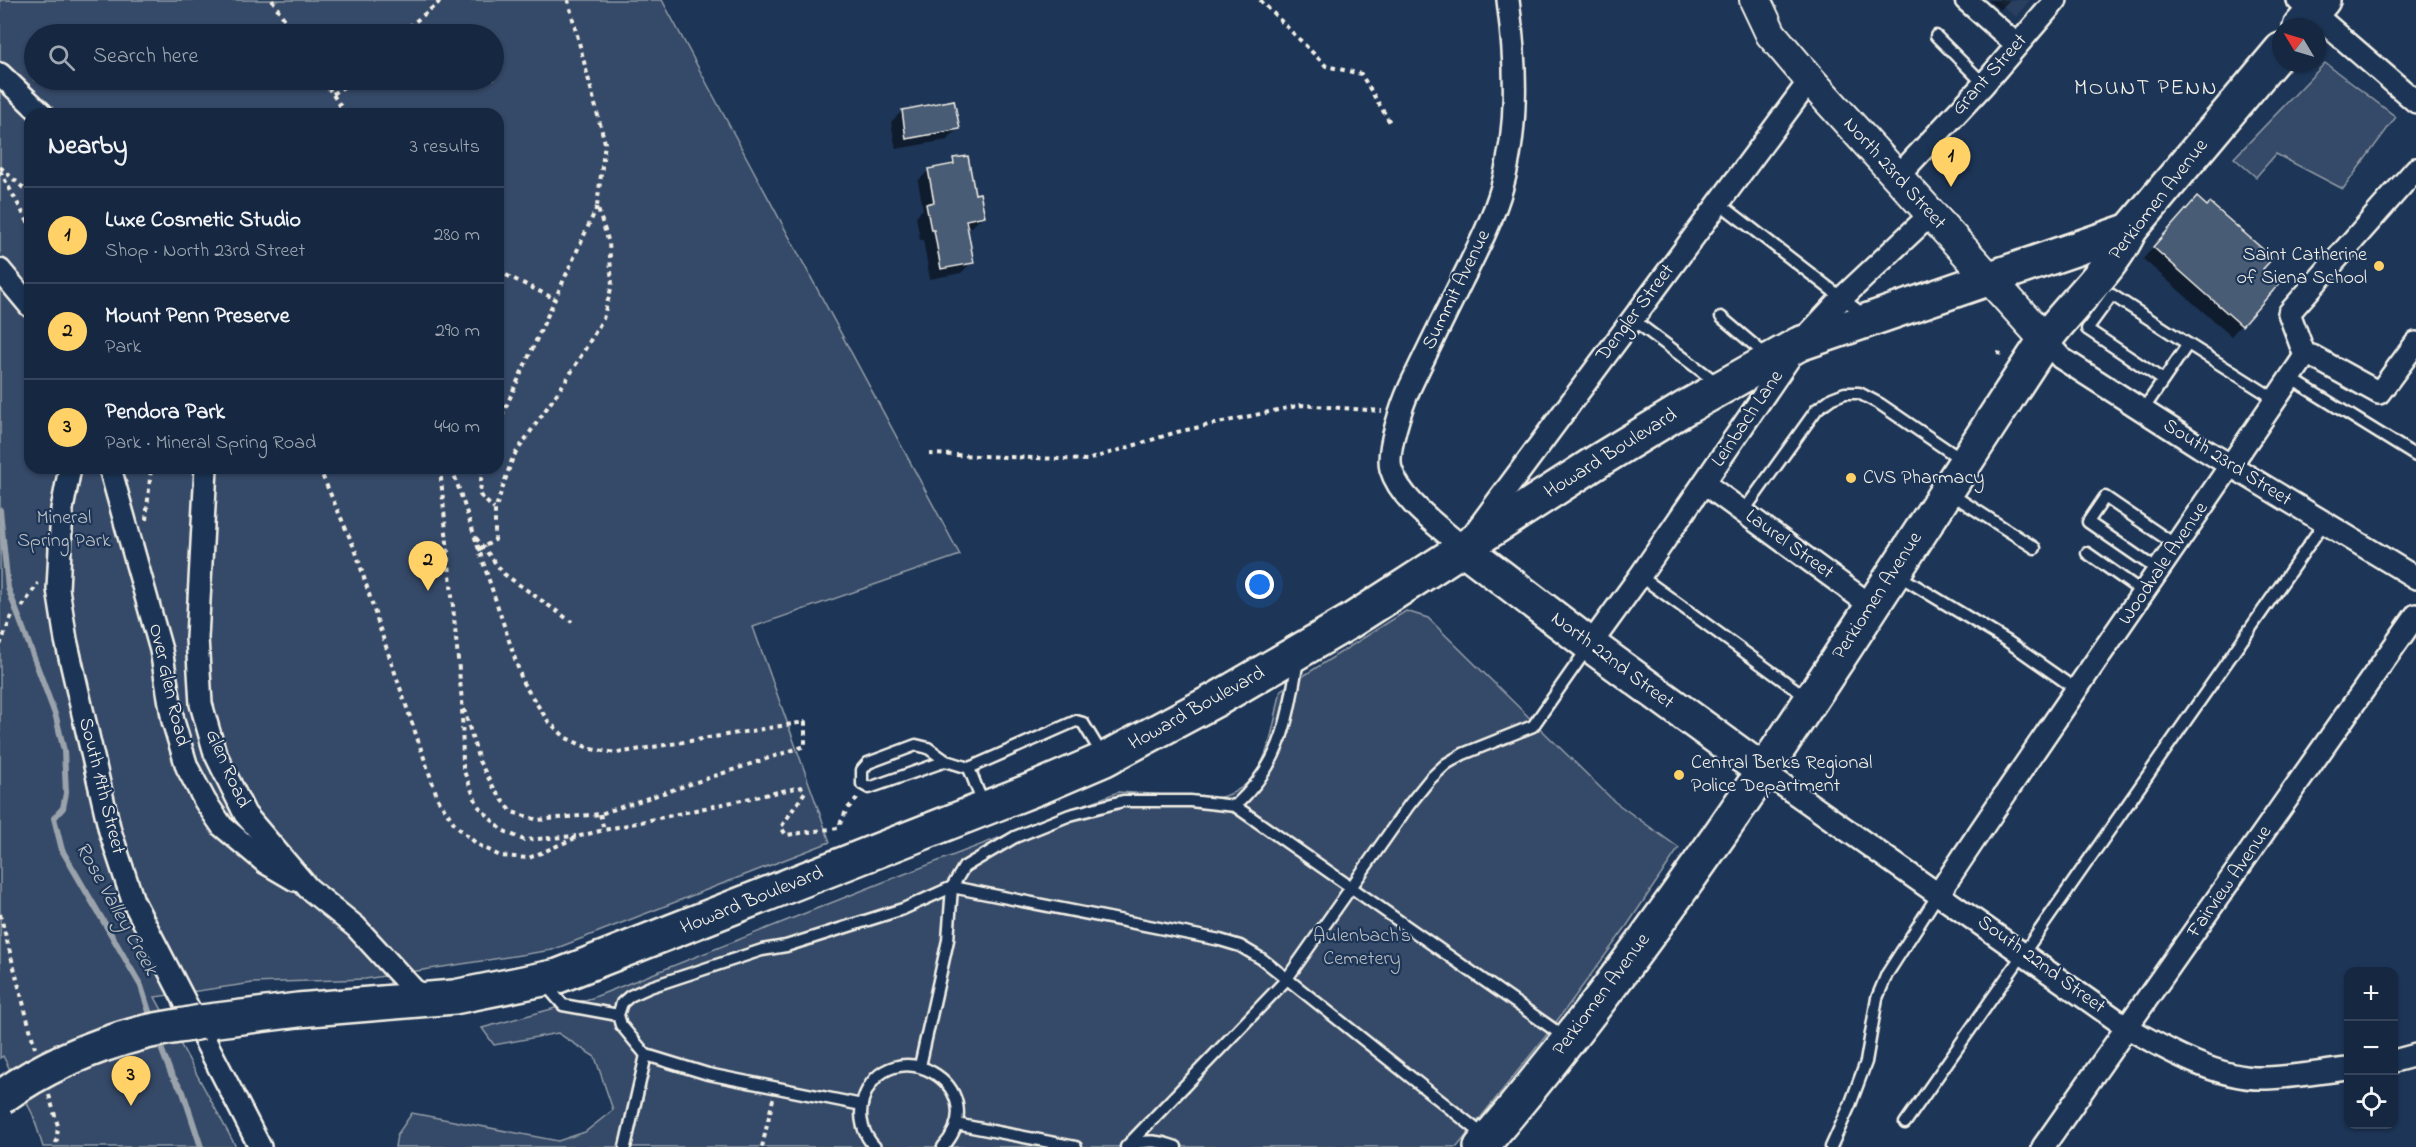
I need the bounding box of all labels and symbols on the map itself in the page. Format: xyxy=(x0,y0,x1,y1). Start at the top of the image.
north arrow xyxy=(2272,18,2326,72)
street label: Grant Street xyxy=(1945,27,2035,122)
district label: MOUNT PENN xyxy=(2074,73,2218,105)
street label: North 23rd Street xyxy=(1836,111,1953,237)
street label: Perkiomen Avenue xyxy=(2102,133,2216,267)
pin: 1 xyxy=(1932,138,1970,187)
street label: Summit Avenue xyxy=(1415,225,1499,355)
place label: Saint Catherine of Siena School xyxy=(2236,241,2367,293)
street label: Dengler Street xyxy=(1589,258,1683,369)
marker: Saint Catherine of Siena School xyxy=(2372,259,2386,273)
street label: Leinbach Lane xyxy=(1705,365,1791,473)
street label: Howard Boulevard xyxy=(1539,401,1683,507)
street label: South 23rd Street xyxy=(2157,412,2297,514)
place label: CVS Pharmacy xyxy=(1863,464,1984,493)
marker: CVS Pharmacy xyxy=(1844,471,1858,485)
street label: Woodvale Avenue xyxy=(2112,497,2216,631)
street label: Laurel Street xyxy=(1739,503,1840,587)
park label: Mineral Spring Park xyxy=(17,504,111,557)
street label: Perkiomen Avenue xyxy=(1826,526,1930,666)
pin: 2 xyxy=(408,542,448,591)
your location xyxy=(1245,570,1274,599)
street label: North 22nd Street xyxy=(1544,605,1680,717)
street label: Over Glen Road xyxy=(140,621,196,749)
street label: Howard Boulevard xyxy=(1124,659,1270,759)
street label: South 19th Street xyxy=(70,715,132,858)
street label: Glen Road xyxy=(197,725,257,813)
place label: Central Berks Regional Police Department xyxy=(1691,749,1872,801)
marker: Central Berks Regional Police Department xyxy=(1672,768,1686,782)
street label: Fairview Avenue xyxy=(2180,820,2280,945)
water label: Rose Valley Creek xyxy=(67,837,166,982)
street label: Howard Boulevard xyxy=(676,859,828,943)
street label: South 22nd Street xyxy=(1971,909,2111,1022)
park label: Aulenbach's Cemetery xyxy=(1313,922,1411,974)
street label: Perkiomen Avenue xyxy=(1546,927,1658,1063)
pin: 3 xyxy=(112,1056,150,1106)

